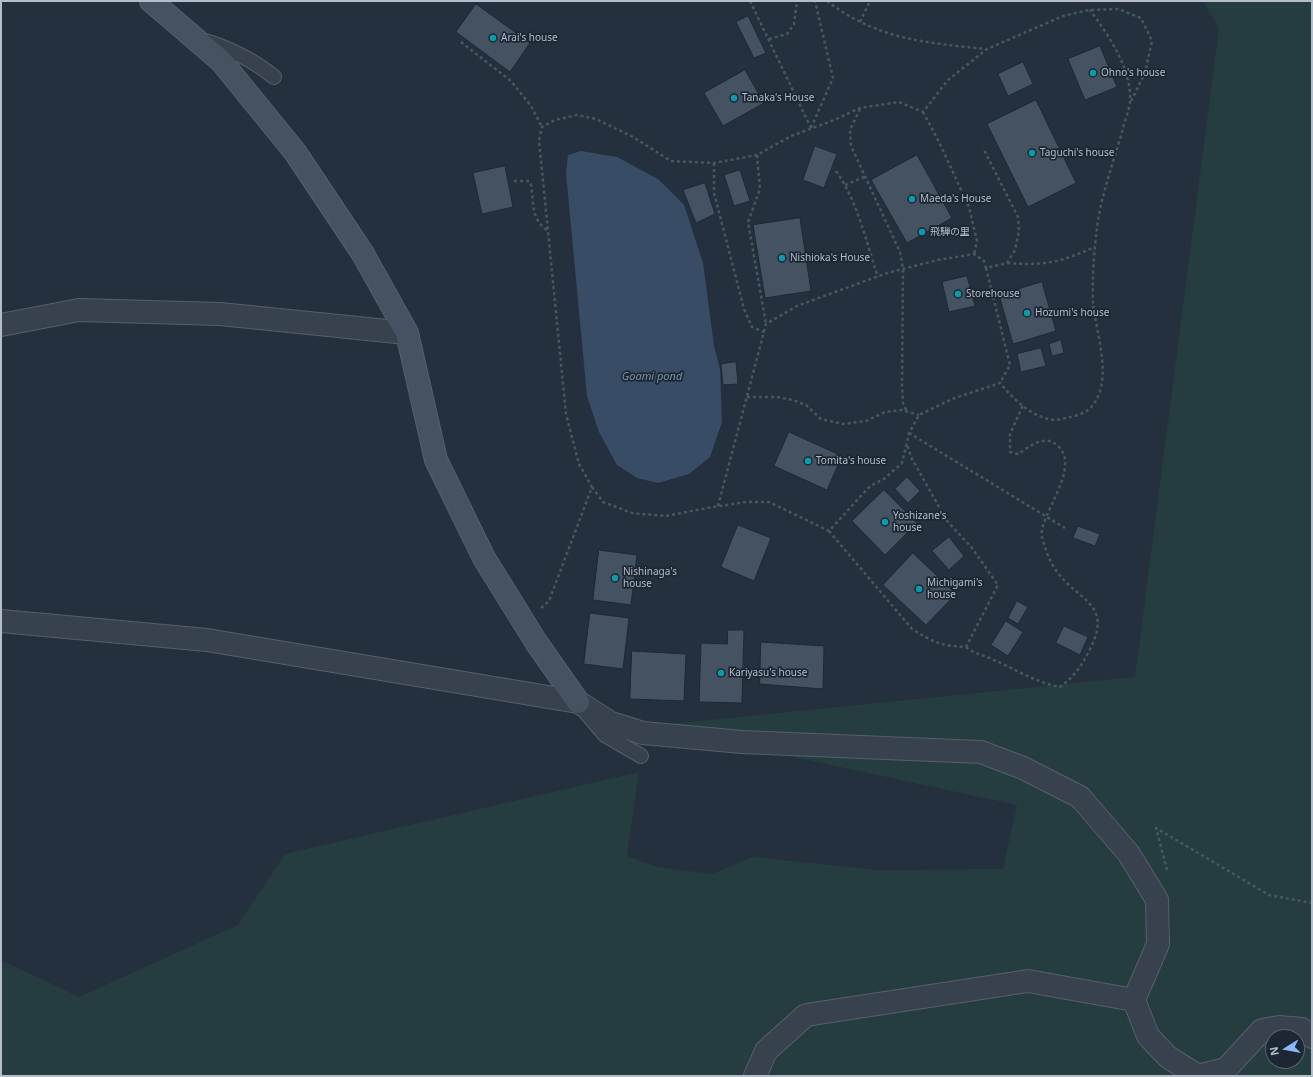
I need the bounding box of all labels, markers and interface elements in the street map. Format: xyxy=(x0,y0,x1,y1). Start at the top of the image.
place label: Arai's house xyxy=(501,32,558,44)
marker: Arai's house xyxy=(488,33,498,43)
place label: Ohno's house xyxy=(1101,67,1165,79)
marker: Ohno's house xyxy=(1088,68,1098,78)
place label: Tanaka's House xyxy=(742,92,814,104)
marker: Tanaka's House xyxy=(729,93,739,103)
place label: Taguchi's house xyxy=(1040,147,1114,159)
marker: Taguchi's house xyxy=(1027,148,1037,158)
place label: Maeda's House xyxy=(920,193,991,205)
marker: Maeda's House xyxy=(907,194,917,204)
place label: 飛騨の里 xyxy=(930,226,970,238)
marker: 飛騨の里 xyxy=(917,227,927,237)
place label: Nishioka's House xyxy=(790,252,870,264)
marker: Nishioka's House xyxy=(777,253,787,263)
place label: Storehouse xyxy=(966,288,1020,300)
marker: Storehouse xyxy=(953,289,963,299)
place label: Hozumi's house xyxy=(1035,307,1109,319)
marker: Hozumi's house xyxy=(1022,308,1032,318)
water label: Goami pond xyxy=(622,370,682,384)
place label: Tomita's house xyxy=(816,455,886,467)
marker: Tomita's house xyxy=(803,456,813,466)
place label: Yoshizane's house xyxy=(893,510,947,534)
marker: Yoshizane's house xyxy=(880,517,890,527)
place label: Nishinaga's house xyxy=(623,566,677,590)
marker: Nishinaga's house xyxy=(610,573,620,583)
place label: Michigami's house xyxy=(927,577,983,600)
marker: Michigami's house xyxy=(914,584,924,594)
place label: Kariyasu's house xyxy=(729,667,807,679)
marker: Kariyasu's house xyxy=(716,668,726,678)
north arrow xyxy=(1265,1029,1305,1069)
text: N xyxy=(1265,1045,1282,1057)

